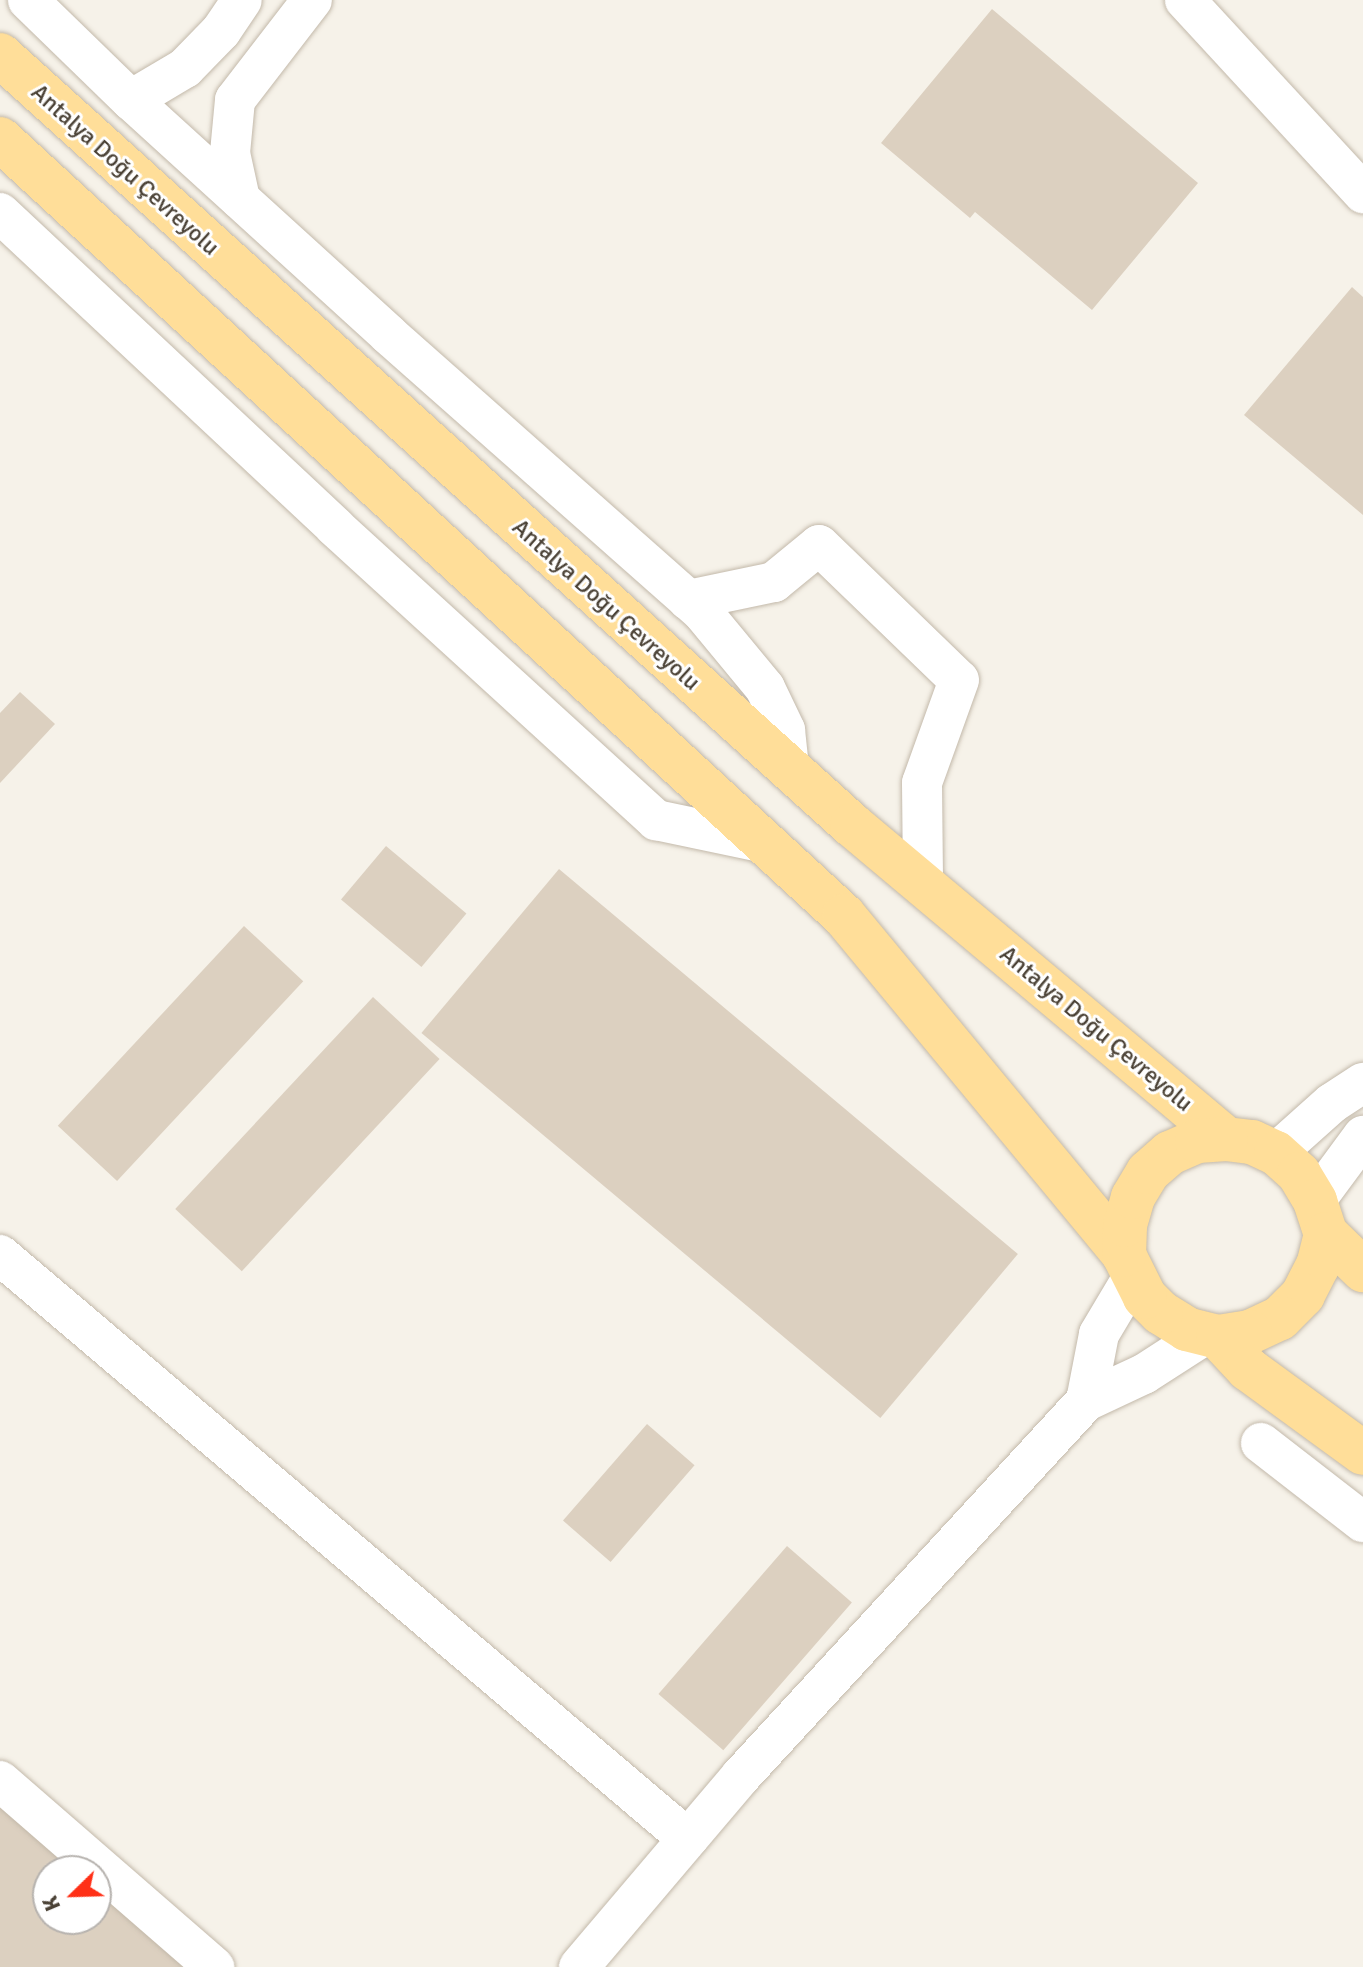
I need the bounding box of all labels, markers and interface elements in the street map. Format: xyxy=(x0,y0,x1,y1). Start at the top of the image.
street label: Antalya Doğu Çevreyolu xyxy=(25,78,225,262)
street label: Antalya Doğu Çevreyolu xyxy=(506,513,706,697)
street label: Antalya Doğu Çevreyolu xyxy=(994,940,1198,1118)
north arrow xyxy=(32,1855,112,1935)
text: K xyxy=(36,1892,66,1915)

